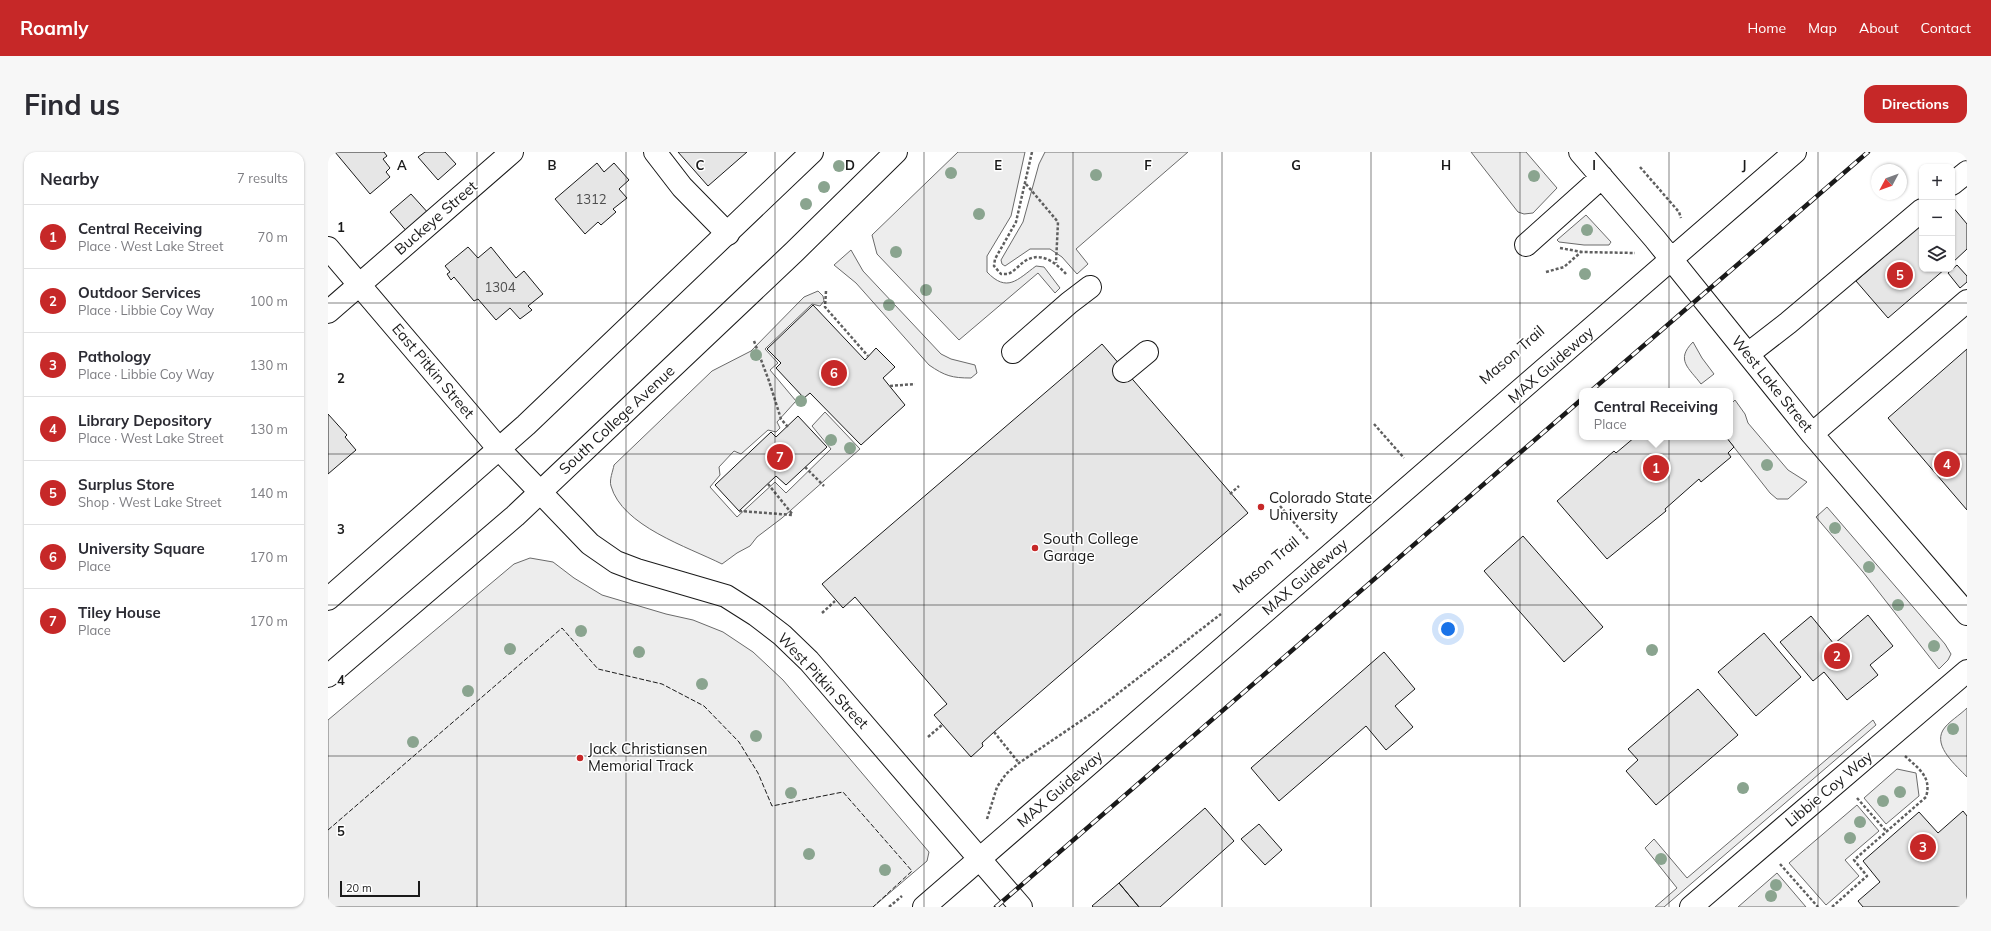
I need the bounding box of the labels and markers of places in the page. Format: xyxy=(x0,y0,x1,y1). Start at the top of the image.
pin: 5 xyxy=(1887,260,1913,290)
pin: 6 xyxy=(821,358,847,388)
pin: 7 xyxy=(767,442,793,472)
pin: 4 xyxy=(1934,449,1960,479)
pin: 1 xyxy=(1643,453,1669,483)
place label: Colorado State University xyxy=(1269,488,1372,524)
marker: Colorado State University xyxy=(1256,502,1266,512)
place label: South College Garage xyxy=(1043,529,1138,565)
marker: South College Garage xyxy=(1030,543,1040,553)
pin: 2 xyxy=(1824,641,1850,671)
place label: Jack Christiansen Memorial Track xyxy=(588,739,707,775)
marker: Jack Christiansen Memorial Track xyxy=(575,753,585,763)
pin: 3 xyxy=(1910,832,1936,862)

